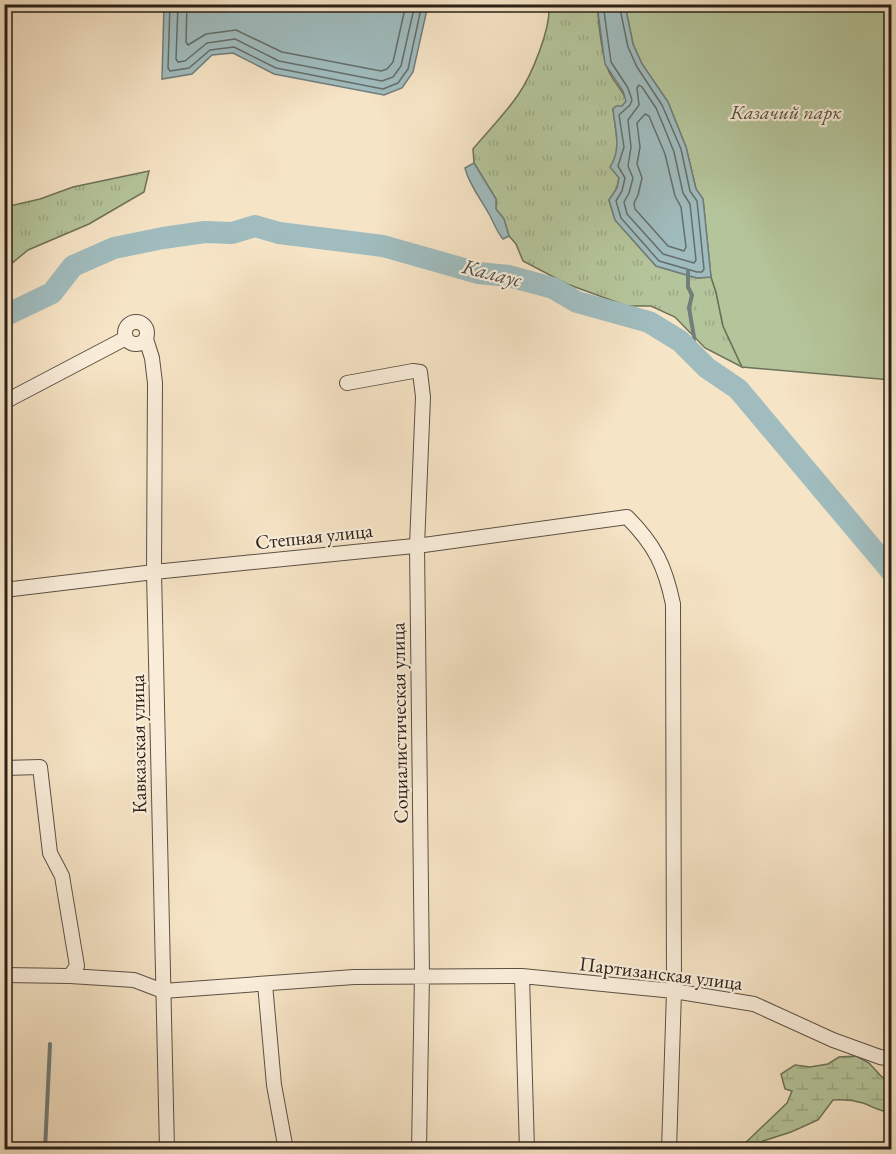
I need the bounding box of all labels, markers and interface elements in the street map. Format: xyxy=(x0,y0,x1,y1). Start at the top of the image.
park label: Казачий парк xyxy=(729,99,842,125)
water label: Калаус xyxy=(459,252,525,293)
street label: Степная улица xyxy=(254,517,374,555)
street label: Социалистическая улица xyxy=(384,622,414,824)
street label: Кавказская улица xyxy=(124,674,152,814)
street label: Партизанская улица xyxy=(578,950,744,996)

